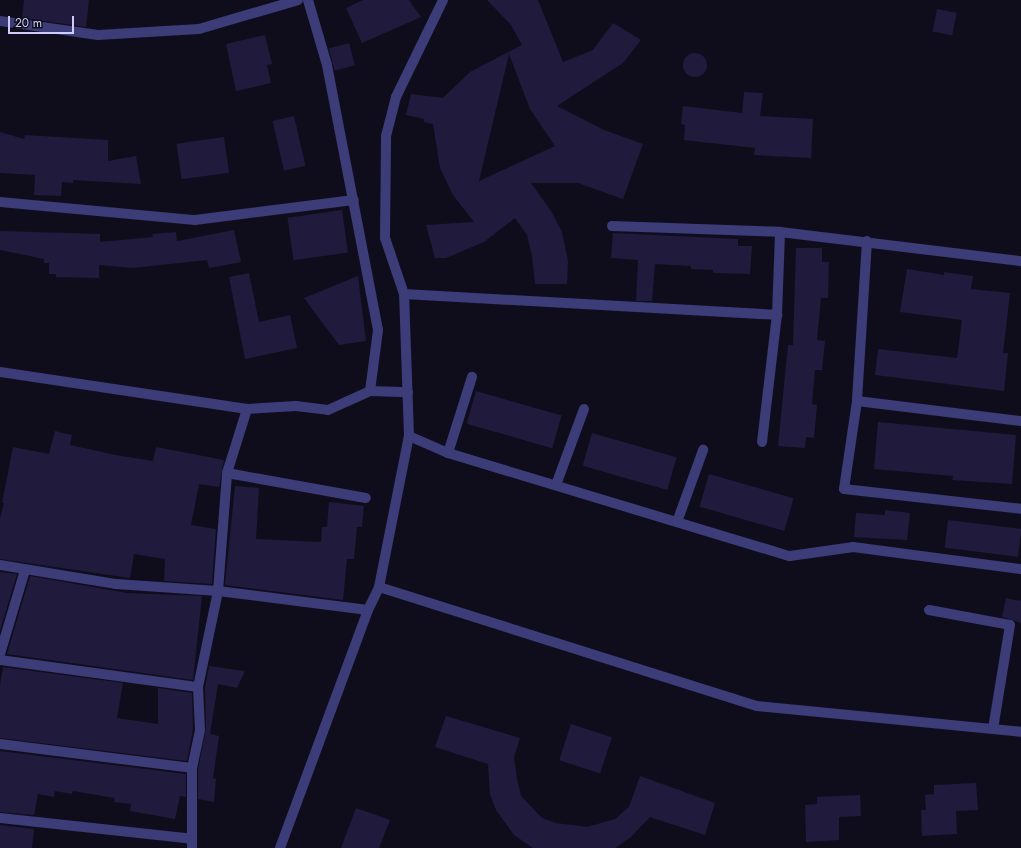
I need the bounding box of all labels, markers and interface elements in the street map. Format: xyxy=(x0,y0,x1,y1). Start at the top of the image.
scale bar xyxy=(10,8,76,34)
text: 20 m xyxy=(15,14,42,32)

